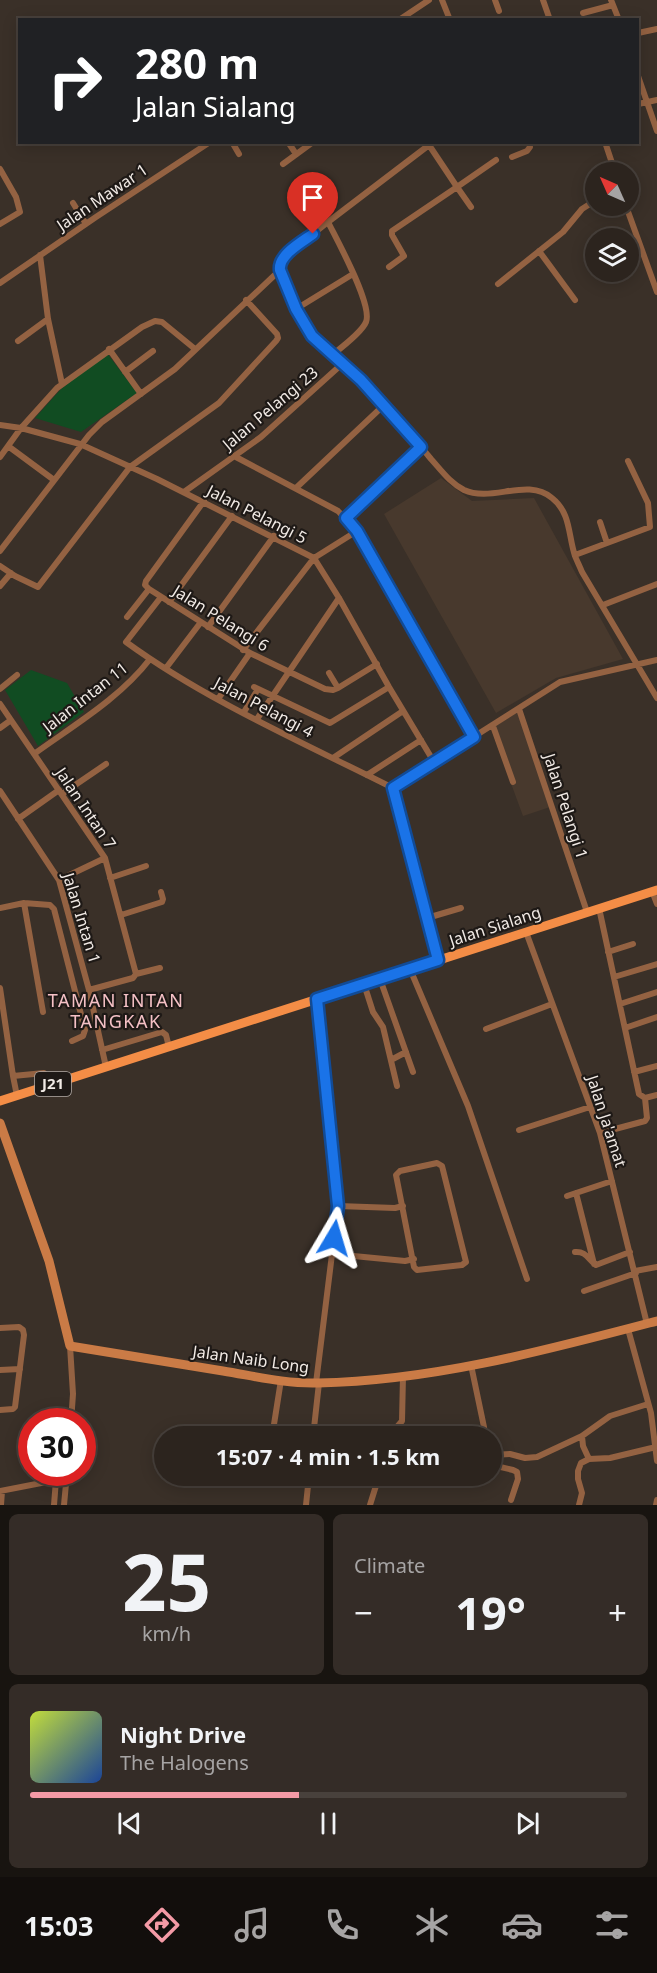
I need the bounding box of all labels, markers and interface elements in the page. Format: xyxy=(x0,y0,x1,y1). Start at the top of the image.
text: 280 m xyxy=(135,34,259,91)
icon: right xyxy=(36,42,114,120)
text: Jalan Sialang xyxy=(135,88,296,125)
street label: Jalan Mawar 1 xyxy=(50,158,152,237)
north arrow xyxy=(585,162,639,216)
map controls xyxy=(585,162,639,282)
pin xyxy=(287,172,338,234)
icon: arrive xyxy=(296,181,329,214)
button: layers xyxy=(585,228,639,282)
street label: Jalan Pelangi 23 xyxy=(216,361,323,456)
street label: Jalan Pelangi 5 xyxy=(201,478,311,549)
street label: Jalan Pelangi 6 xyxy=(167,579,273,656)
street label: Jalan Intan 11 xyxy=(36,657,132,739)
street label: Jalan Pelangi 4 xyxy=(209,671,317,742)
street label: Jalan Pelangi 1 xyxy=(538,749,593,861)
street label: Jalan Intan 7 xyxy=(50,761,121,853)
street label: Jalan Intan 1 xyxy=(57,868,106,966)
street label: Jalan Sialang xyxy=(444,901,544,952)
district label: TAMAN INTAN TANGKAK xyxy=(48,988,184,1033)
street label: Jalan Ja'amat xyxy=(581,1070,632,1170)
road number: J21 xyxy=(35,1072,71,1096)
position arrow xyxy=(302,1206,366,1270)
street label: Jalan Naib Long xyxy=(189,1340,311,1378)
speed limit sign: 30 xyxy=(18,1408,96,1486)
text: 15:07 · 4 min · 1.5 km xyxy=(216,1441,440,1471)
text: 25 xyxy=(122,1528,211,1634)
text: Climate xyxy=(354,1552,425,1579)
text: 19° xyxy=(455,1582,526,1643)
text: − xyxy=(354,1590,373,1635)
text: + xyxy=(608,1590,627,1635)
text: km/h xyxy=(142,1620,191,1647)
text: Night Drive xyxy=(120,1719,246,1749)
text: The Halogens xyxy=(120,1749,249,1776)
icon: previous xyxy=(113,1807,146,1840)
icon: pause xyxy=(312,1807,345,1840)
icon: next xyxy=(511,1807,544,1840)
icon: directions xyxy=(141,1904,183,1946)
icon: music xyxy=(231,1904,273,1946)
icon: phone xyxy=(321,1904,363,1946)
icon: climate xyxy=(411,1904,453,1946)
icon: car xyxy=(501,1904,543,1946)
icon: filters xyxy=(591,1904,633,1946)
text: 15:03 xyxy=(24,1907,93,1944)

